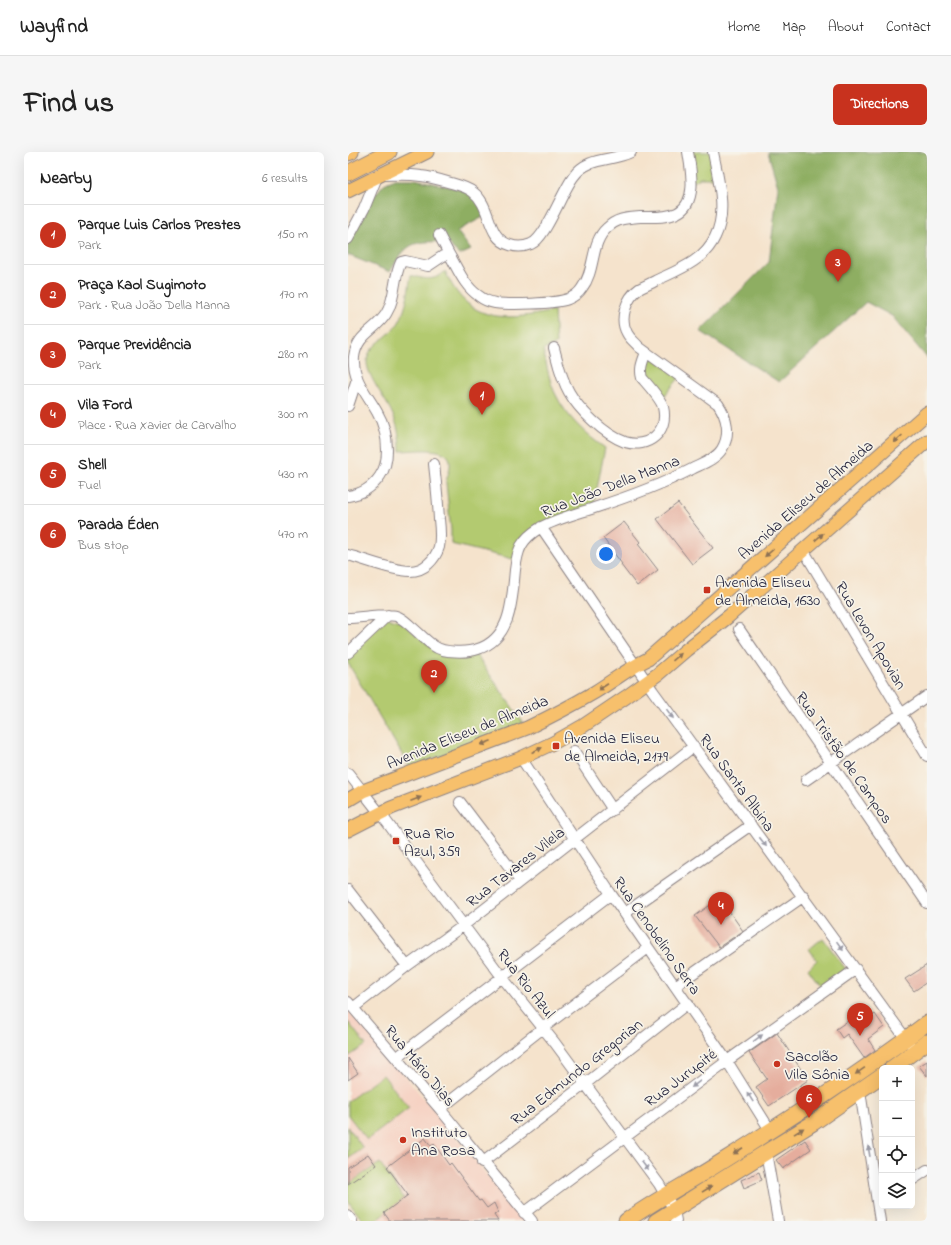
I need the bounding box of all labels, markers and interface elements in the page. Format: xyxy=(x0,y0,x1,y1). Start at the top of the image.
text: Wayfind xyxy=(20,14,88,41)
text: Home xyxy=(728,17,760,38)
text: Map xyxy=(782,17,806,38)
text: About xyxy=(828,17,864,38)
text: Contact xyxy=(886,17,931,38)
text: Find us xyxy=(24,84,114,125)
button: Directions xyxy=(833,84,927,125)
text: Nearby xyxy=(40,166,92,191)
text: 6 results xyxy=(262,169,308,188)
text: Parque Luis Carlos Prestes xyxy=(78,214,241,236)
text: 1 xyxy=(51,225,55,244)
text: 150 m xyxy=(277,225,308,244)
text: Park xyxy=(78,236,102,255)
pin: 3 xyxy=(825,249,851,282)
text: Praça Kaol Sugimoto xyxy=(78,274,206,296)
text: 2 xyxy=(50,285,56,304)
text: 170 m xyxy=(280,285,308,304)
text: Park · Rua João Della Manna xyxy=(78,296,230,315)
text: Parque Previdência xyxy=(78,334,191,356)
text: 3 xyxy=(50,345,56,364)
text: 280 m xyxy=(278,345,308,364)
text: Park xyxy=(78,356,102,375)
pin: 1 xyxy=(469,382,495,415)
text: Vila Ford xyxy=(78,394,132,416)
text: 4 xyxy=(50,405,56,424)
text: 300 m xyxy=(278,405,308,424)
text: Place · Rua Xavier de Carvalho xyxy=(78,416,236,435)
one-way arrow xyxy=(893,434,903,444)
street label: Avenida Eliseu de Almeida xyxy=(733,435,879,566)
street label: Rua João Della Manna xyxy=(538,449,684,524)
text: Shell xyxy=(78,454,107,476)
text: 5 xyxy=(49,465,57,484)
text: 430 m xyxy=(278,465,308,484)
text: Fuel xyxy=(78,476,101,495)
text: Parada Éden xyxy=(78,514,159,536)
text: 6 xyxy=(50,525,56,544)
text: 470 m xyxy=(278,525,308,544)
one-way arrow xyxy=(814,532,824,542)
text: Bus stop xyxy=(78,536,129,555)
your location xyxy=(596,544,616,564)
one-way arrow xyxy=(763,548,774,557)
place label: Avenida Eliseu de Almeida, 1630 xyxy=(715,571,820,613)
street label: Rua Levon Apovian xyxy=(828,577,912,695)
marker: Avenida Eliseu de Almeida, 1630 xyxy=(702,585,712,595)
one-way arrow xyxy=(672,653,683,662)
pin: 2 xyxy=(421,660,447,693)
one-way arrow xyxy=(598,683,608,691)
street label: Rua Tristão de Campos xyxy=(789,687,898,829)
street label: Avenida Eliseu de Almeida xyxy=(383,689,552,776)
one-way arrow xyxy=(666,708,674,719)
place label: Avenida Eliseu de Almeida, 2179 xyxy=(564,727,668,769)
street label: Rua Santa Albina xyxy=(693,729,780,837)
one-way arrow xyxy=(480,741,492,747)
marker: Avenida Eliseu de Almeida, 2179 xyxy=(551,741,561,751)
one-way arrow xyxy=(531,747,542,753)
one-way arrow xyxy=(411,795,423,801)
street label: Rua Tavares Vilela xyxy=(462,821,571,914)
place label: Rua Rio Azul, 359 xyxy=(404,822,460,864)
marker: Rua Rio Azul, 359 xyxy=(391,836,401,846)
one-way arrow xyxy=(759,836,767,847)
street label: Rua Cenobelino Serra xyxy=(606,872,706,1000)
pin: 4 xyxy=(708,892,734,925)
one-way arrow xyxy=(836,941,844,952)
street label: Rua Rio Azul xyxy=(490,944,561,1025)
pin: 5 xyxy=(847,1003,873,1036)
street label: Rua Edmundo Gregorian xyxy=(506,1013,649,1132)
street label: Rua Mário Dias xyxy=(378,1020,461,1112)
one-way arrow xyxy=(753,1033,764,1042)
street label: Rua Jurupité xyxy=(640,1043,723,1114)
place label: Sacolão Vila Sônia xyxy=(784,1045,850,1087)
marker: Sacolão Vila Sônia xyxy=(772,1059,782,1069)
map controls xyxy=(879,1065,915,1209)
button: + xyxy=(879,1065,915,1101)
one-way arrow xyxy=(854,1067,865,1075)
one-way arrow xyxy=(690,1080,701,1088)
pin: 6 xyxy=(796,1085,822,1118)
one-way arrow xyxy=(746,1091,753,1103)
button: − xyxy=(879,1101,915,1137)
place label: Instituto Ana Rosa xyxy=(411,1121,475,1163)
one-way arrow xyxy=(794,1128,805,1135)
marker: Instituto Ana Rosa xyxy=(398,1135,408,1145)
button: locate xyxy=(879,1137,915,1173)
one-way arrow xyxy=(866,1145,872,1157)
one-way arrow xyxy=(732,1148,744,1155)
one-way arrow xyxy=(641,1161,649,1171)
button: layers xyxy=(879,1173,915,1209)
one-way arrow xyxy=(702,1185,712,1193)

